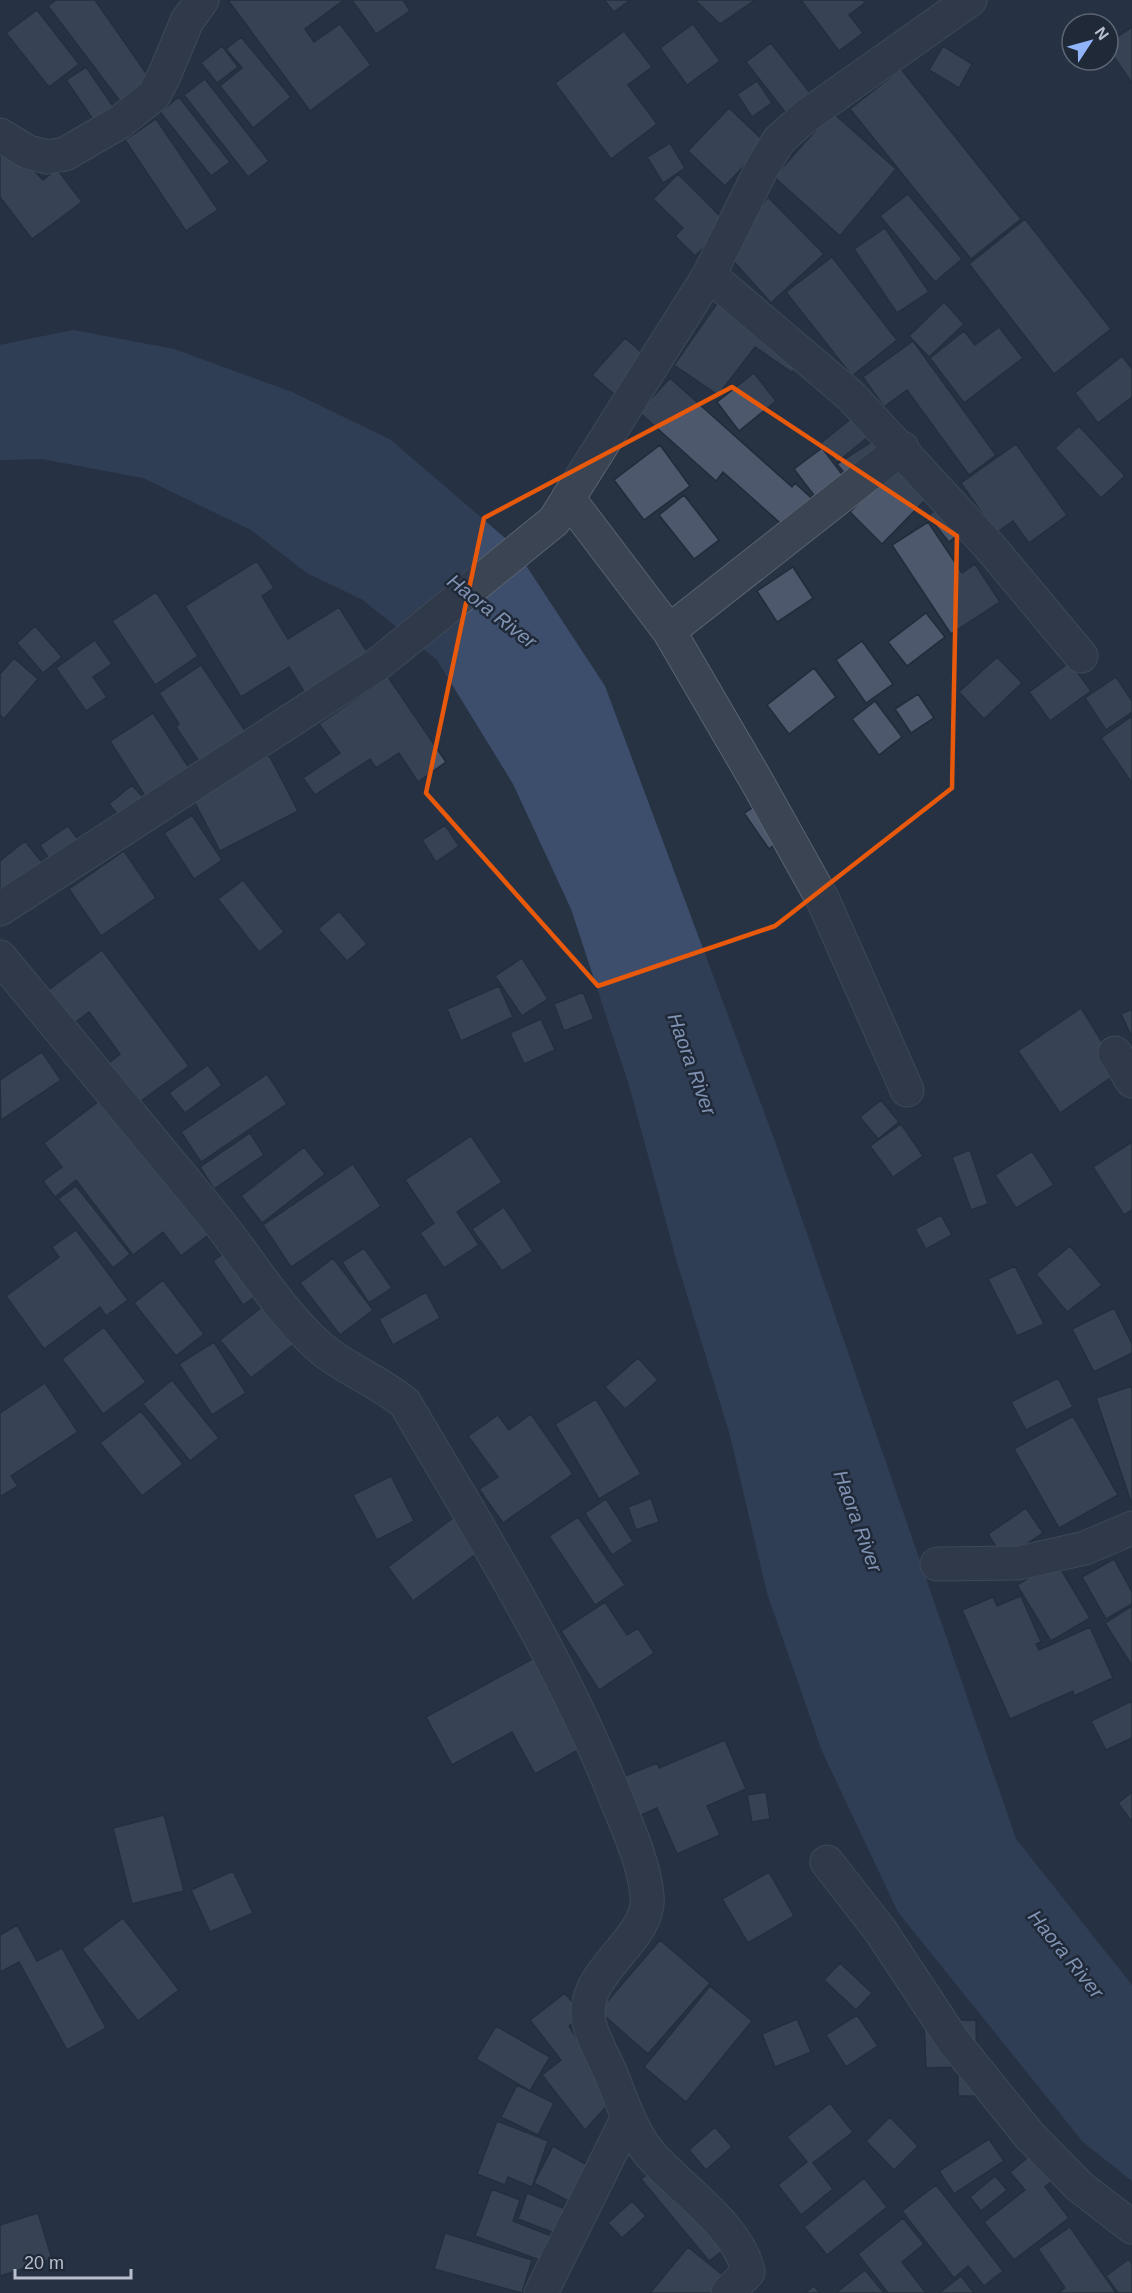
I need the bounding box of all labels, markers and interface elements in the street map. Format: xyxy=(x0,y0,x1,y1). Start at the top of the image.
north arrow xyxy=(1060,12,1120,72)
text: N xyxy=(1091,24,1112,43)
water label: Haora River xyxy=(443,569,542,653)
water label: Haora River xyxy=(663,1010,721,1119)
water label: Haora River xyxy=(829,1467,887,1576)
water label: Haora River xyxy=(1024,1906,1109,2003)
scale bar xyxy=(15,2242,130,2280)
text: 20 m xyxy=(24,2253,64,2273)

